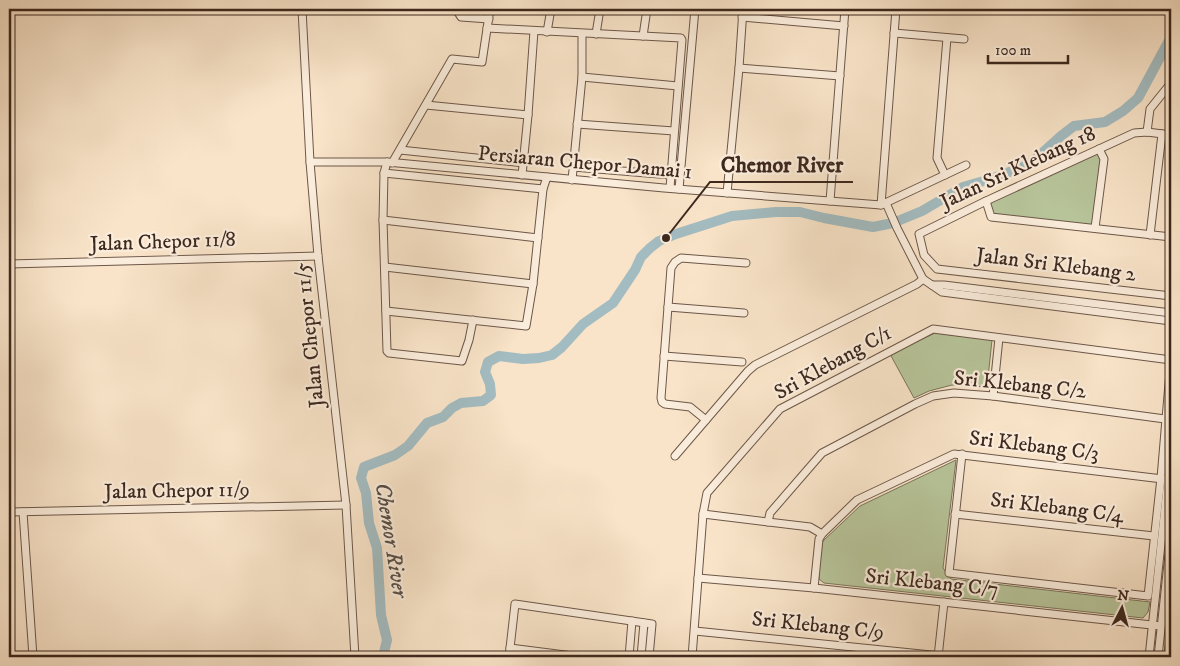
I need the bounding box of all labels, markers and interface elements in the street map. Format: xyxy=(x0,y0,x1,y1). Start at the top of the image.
scale bar xyxy=(988,32,1068,64)
text: 100 m xyxy=(995,41,1031,60)
street label: Jalan Sri Klebang 18 xyxy=(934,121,1100,216)
street label: Persiaran Chepor Damai 1 xyxy=(477,141,693,185)
callout: Chemor River xyxy=(710,145,853,182)
text: Chemor River xyxy=(721,152,844,179)
street label: Jalan Chepor 11/8 xyxy=(88,226,236,258)
street label: Jalan Sri Klebang 2 xyxy=(973,242,1138,288)
street label: Jalan Chepor 11/5 xyxy=(289,261,331,411)
street label: Sri Klebang C/1 xyxy=(770,320,896,406)
street label: Sri Klebang C/2 xyxy=(953,365,1088,405)
street label: Sri Klebang C/3 xyxy=(968,425,1100,467)
street label: Jalan Chepor 11/9 xyxy=(102,477,250,505)
water label: Chemor River xyxy=(369,481,414,601)
street label: Sri Klebang C/4 xyxy=(989,487,1126,529)
street label: Sri Klebang C/7 xyxy=(864,563,1000,603)
north arrow xyxy=(1098,584,1148,634)
text: N xyxy=(1117,587,1130,606)
street label: Sri Klebang C/9 xyxy=(751,606,885,646)

